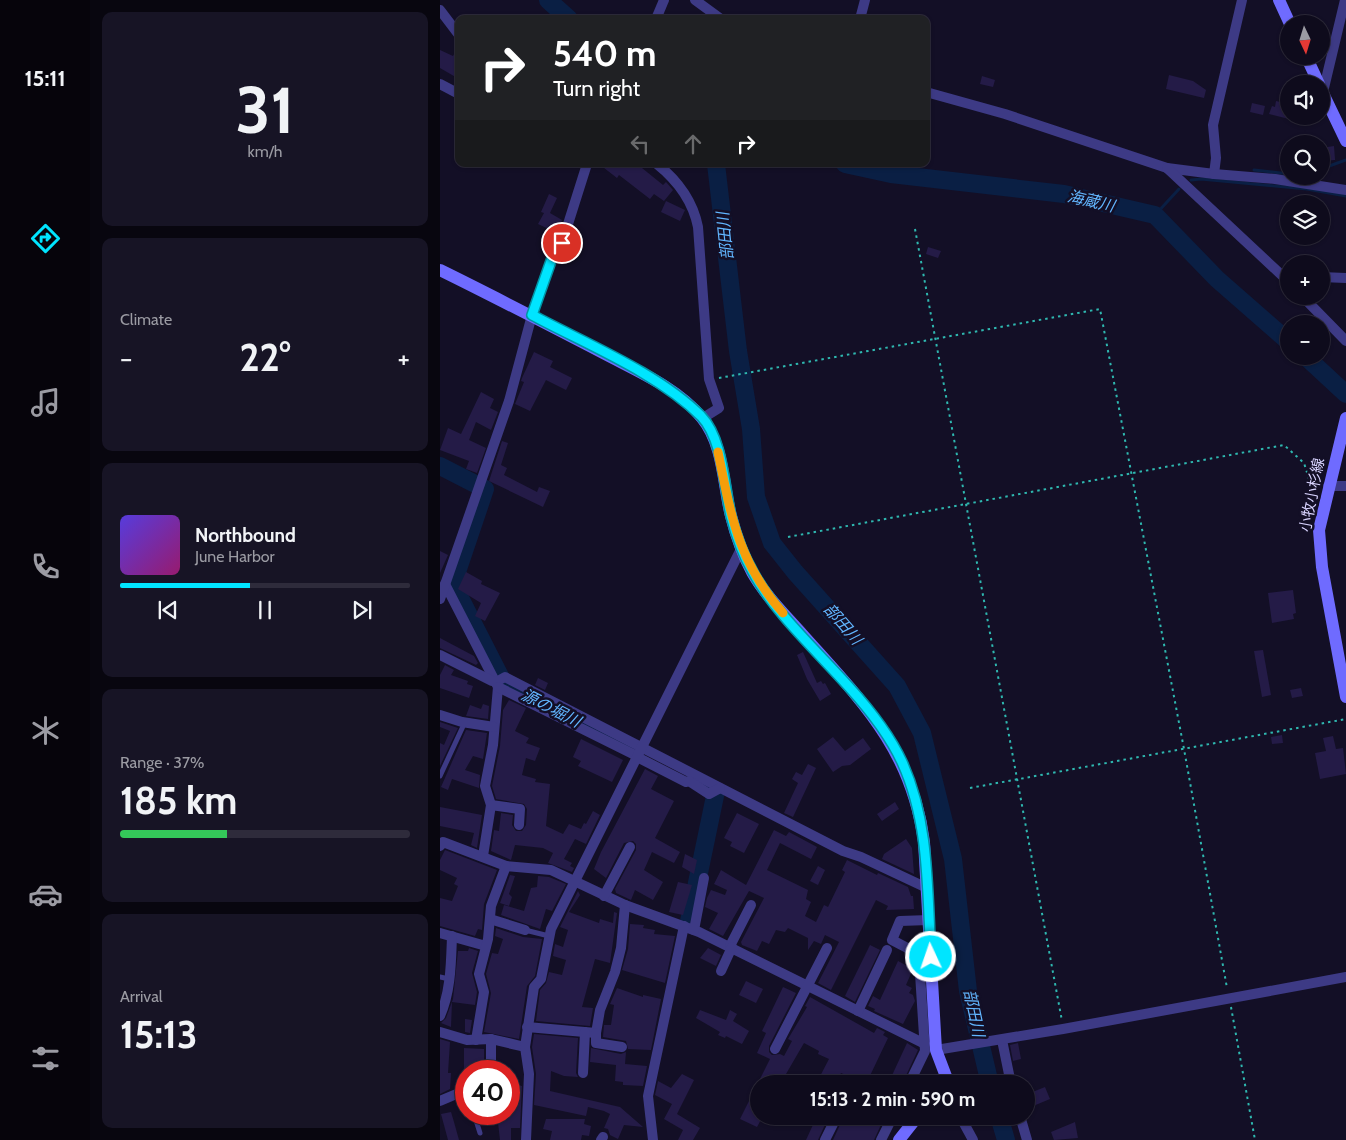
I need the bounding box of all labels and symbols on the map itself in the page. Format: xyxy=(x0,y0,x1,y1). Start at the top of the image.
north arrow xyxy=(1280,15,1330,65)
water label: 海蔵川 xyxy=(1065,186,1118,216)
water label: 部田川 xyxy=(713,209,737,261)
pin xyxy=(541,222,583,264)
street label: 小牧小杉線 xyxy=(1296,456,1328,534)
water label: 部田川 xyxy=(820,600,867,650)
water label: 源の堀川 xyxy=(518,685,586,732)
position arrow xyxy=(904,930,956,982)
water label: 部田川 xyxy=(960,988,989,1040)
speed limit sign: 40 xyxy=(455,1060,520,1125)

